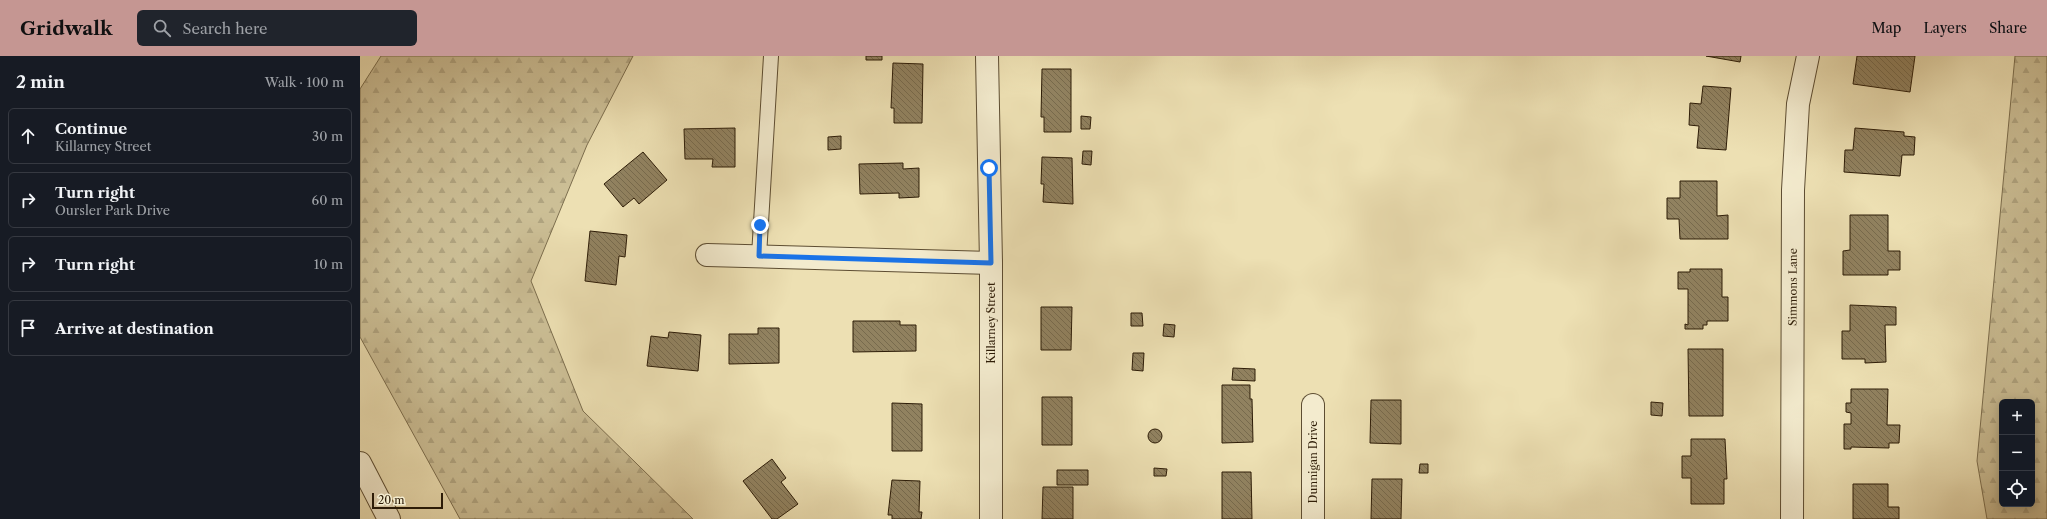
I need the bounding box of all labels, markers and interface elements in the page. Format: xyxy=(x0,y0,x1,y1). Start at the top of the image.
search box xyxy=(137,10,417,46)
text: Gridwalk xyxy=(20,17,113,40)
icon: search xyxy=(151,17,173,39)
text: Search here xyxy=(183,19,268,38)
text: Map xyxy=(1871,19,1901,37)
text: Layers xyxy=(1923,19,1967,37)
text: Share xyxy=(1989,19,2027,37)
text: 2 min xyxy=(16,72,65,92)
text: Walk · 100 m xyxy=(265,74,344,90)
text: Continue xyxy=(55,119,127,138)
icon: ahead xyxy=(17,125,39,147)
text: 30 m xyxy=(312,128,343,144)
text: Killarney Street xyxy=(55,138,151,154)
route start xyxy=(980,159,998,177)
text: Turn right xyxy=(55,183,135,202)
icon: right xyxy=(17,189,39,211)
text: 60 m xyxy=(312,192,343,208)
text: Oursler Park Drive xyxy=(55,202,170,218)
route end xyxy=(751,216,769,234)
street label: Simmons Lane xyxy=(1786,248,1800,326)
icon: right xyxy=(17,253,39,275)
text: Turn right xyxy=(55,255,135,274)
text: 10 m xyxy=(314,256,343,272)
street label: Killarney Street xyxy=(984,282,998,364)
icon: arrive xyxy=(17,317,39,339)
text: Arrive at destination xyxy=(55,319,214,338)
map controls xyxy=(1999,399,2035,507)
button: + xyxy=(1999,399,2035,435)
street label: Dunnigan Drive xyxy=(1306,421,1320,503)
button: − xyxy=(1999,435,2035,471)
button: locate xyxy=(1999,471,2035,507)
scale bar xyxy=(372,491,443,510)
text: 20 m xyxy=(378,493,404,507)

